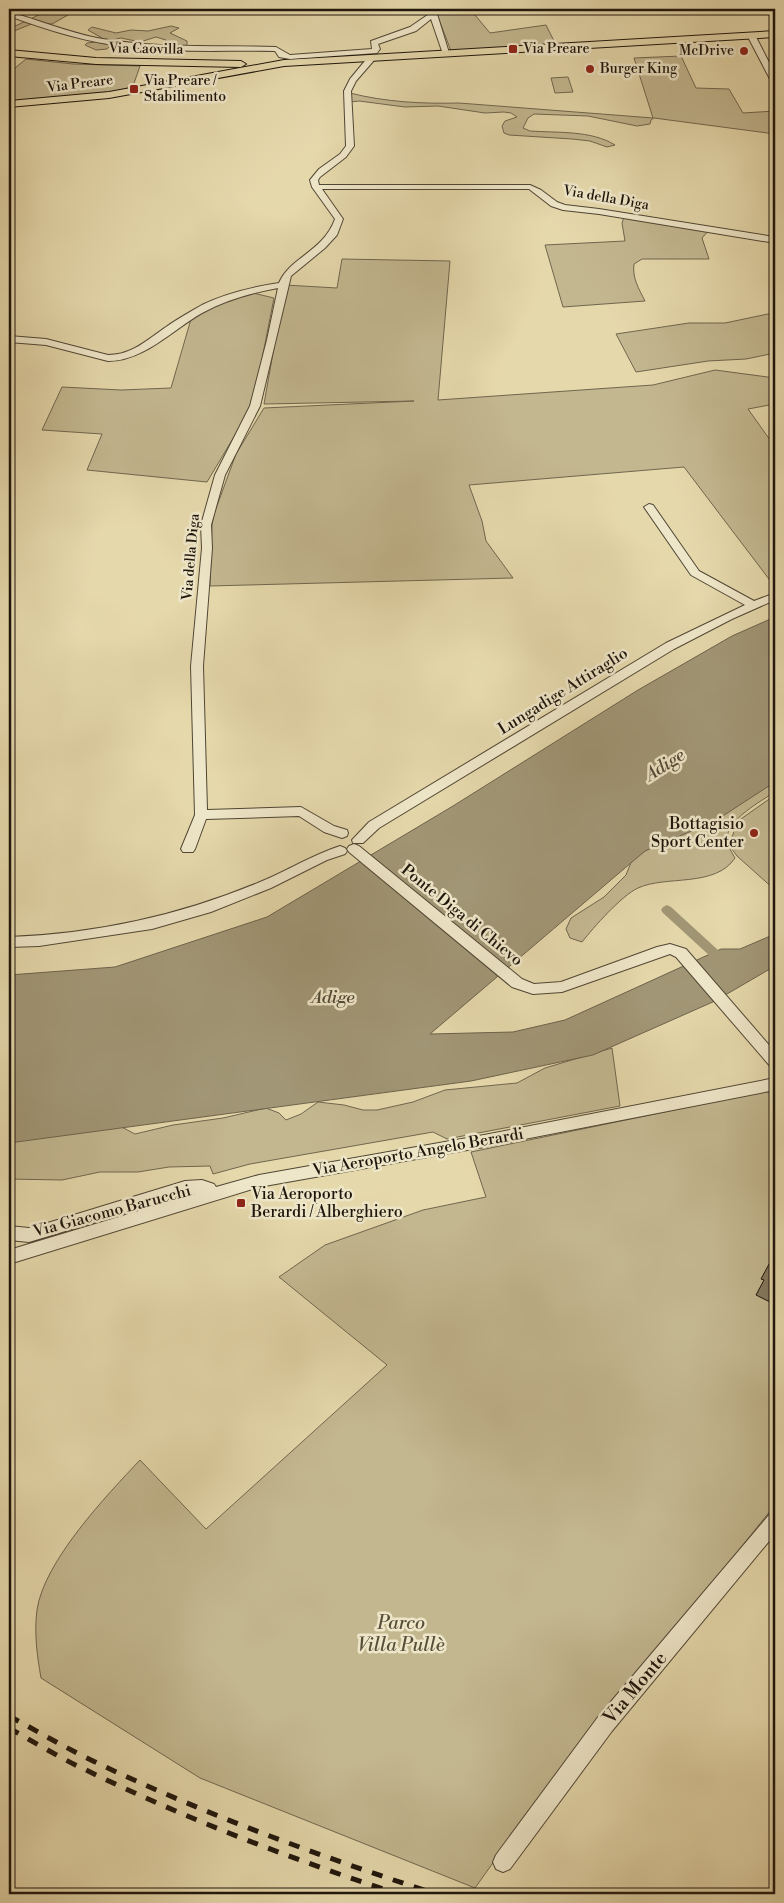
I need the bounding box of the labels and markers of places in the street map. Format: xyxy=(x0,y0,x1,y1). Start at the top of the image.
place label: Via Preare xyxy=(522,40,589,58)
place label: McDrive xyxy=(679,42,734,60)
marker: Via Preare xyxy=(507,43,519,55)
marker: McDrive xyxy=(738,45,750,57)
place label: Burger King xyxy=(599,60,678,78)
marker: Burger King xyxy=(584,63,596,75)
place label: Via Preare / Stabilimento xyxy=(143,72,226,106)
marker: Via Preare / Stabilimento xyxy=(128,83,140,95)
place label: Bottagisio Sport Center xyxy=(651,814,744,852)
marker: Bottagisio Sport Center xyxy=(748,827,760,839)
place label: Via Aeroporto Berardi / Alberghiero xyxy=(250,1184,403,1222)
marker: Via Aeroporto Berardi / Alberghiero xyxy=(235,1197,247,1209)

